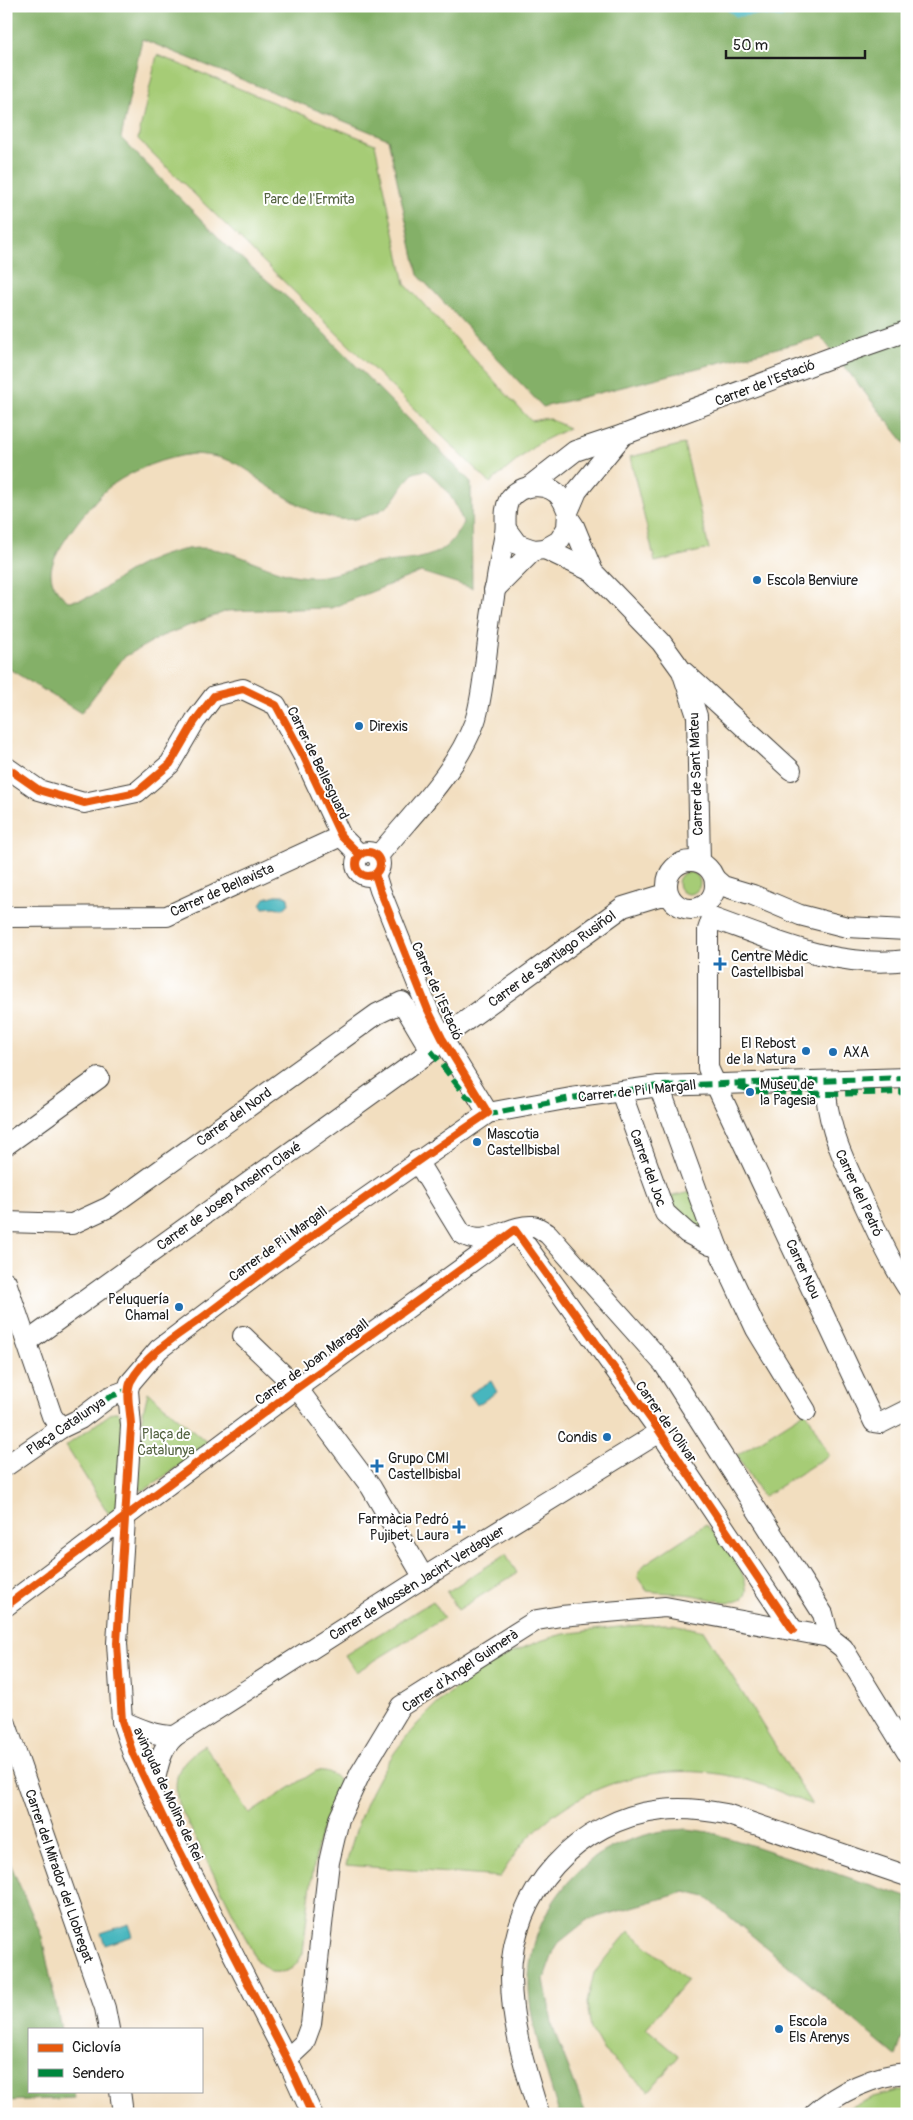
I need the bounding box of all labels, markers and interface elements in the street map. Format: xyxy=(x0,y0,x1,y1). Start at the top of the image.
scale bar xyxy=(726,28,864,60)
text: 50 m xyxy=(733,36,768,55)
park label: Parc de l'Ermita xyxy=(263,191,355,208)
street label: Carrer de l'Estació xyxy=(713,356,818,410)
place label: Escola Benviure xyxy=(767,572,858,589)
marker: Escola Benviure xyxy=(751,574,763,586)
street label: Carrer de Bellesguard xyxy=(283,704,353,822)
street label: Carrer de Sant Mateu xyxy=(685,712,707,836)
place label: Direxis xyxy=(369,718,408,735)
marker: Direxis xyxy=(353,720,365,732)
street label: Carrer de Bellavista xyxy=(167,859,277,921)
street label: Carrer de Santiago Rusiñol xyxy=(485,907,619,1011)
street label: Carrer de l'Estació xyxy=(408,939,466,1043)
place label: Centre Mèdic Castellbisbal xyxy=(731,948,808,981)
marker: Centre Mèdic Castellbisbal xyxy=(713,957,727,971)
place label: El Rebost de la Natura xyxy=(726,1035,796,1068)
place label: AXA xyxy=(843,1044,869,1061)
marker: El Rebost de la Natura xyxy=(800,1045,812,1057)
marker: AXA xyxy=(827,1046,839,1058)
street label: Carrer de Pi I Margall xyxy=(577,1076,697,1106)
place label: Museu de la Pagesia xyxy=(760,1076,816,1109)
street label: Carrer del Nord xyxy=(193,1084,275,1150)
marker: Museu de la Pagesia xyxy=(744,1086,756,1098)
place label: Mascotia Castellbisbal xyxy=(487,1126,560,1159)
street label: Carrer del Joc xyxy=(626,1127,670,1209)
marker: Mascotia Castellbisbal xyxy=(471,1136,483,1148)
street label: Carrer de Josep Anselm Clavé xyxy=(153,1138,305,1254)
street label: Carrer del Pedró xyxy=(831,1147,887,1240)
street label: Carrer de Pi i Margall xyxy=(226,1203,330,1285)
street label: Carrer Nou xyxy=(782,1236,824,1302)
place label: Peluquería Chamal xyxy=(108,1291,169,1324)
marker: Peluquería Chamal xyxy=(173,1301,185,1313)
street label: Carrer de Joan Maragall xyxy=(252,1315,372,1409)
street label: Carrer de l'Olivar xyxy=(632,1378,700,1466)
street label: Plaça Catalunya xyxy=(23,1393,109,1459)
park label: Plaça de Catalunya xyxy=(137,1426,195,1459)
place label: Condis xyxy=(557,1429,598,1446)
marker: Condis xyxy=(601,1431,613,1443)
place label: Grupo CMI Castellbisbal xyxy=(388,1450,461,1483)
marker: Grupo CMI Castellbisbal xyxy=(370,1459,384,1473)
place label: Farmàcia Pedró Pujibet, Laura xyxy=(358,1511,449,1544)
marker: Farmàcia Pedró Pujibet, Laura xyxy=(453,1521,465,1533)
street label: Carrer de Mossèn Jacint Verdaguer xyxy=(326,1522,508,1644)
street label: Carrer d'Àngel Guimerà xyxy=(398,1625,521,1716)
street label: avinguda de Molins de Rei xyxy=(130,1725,207,1864)
street label: Carrer del Mirador del Llobregat xyxy=(21,1787,97,1965)
place label: Escola Els Arenys xyxy=(789,2013,850,2046)
marker: Escola Els Arenys xyxy=(773,2023,785,2035)
legend xyxy=(28,2028,202,2092)
text: Ciclovía xyxy=(72,2038,121,2057)
text: Sendero xyxy=(72,2064,124,2083)

